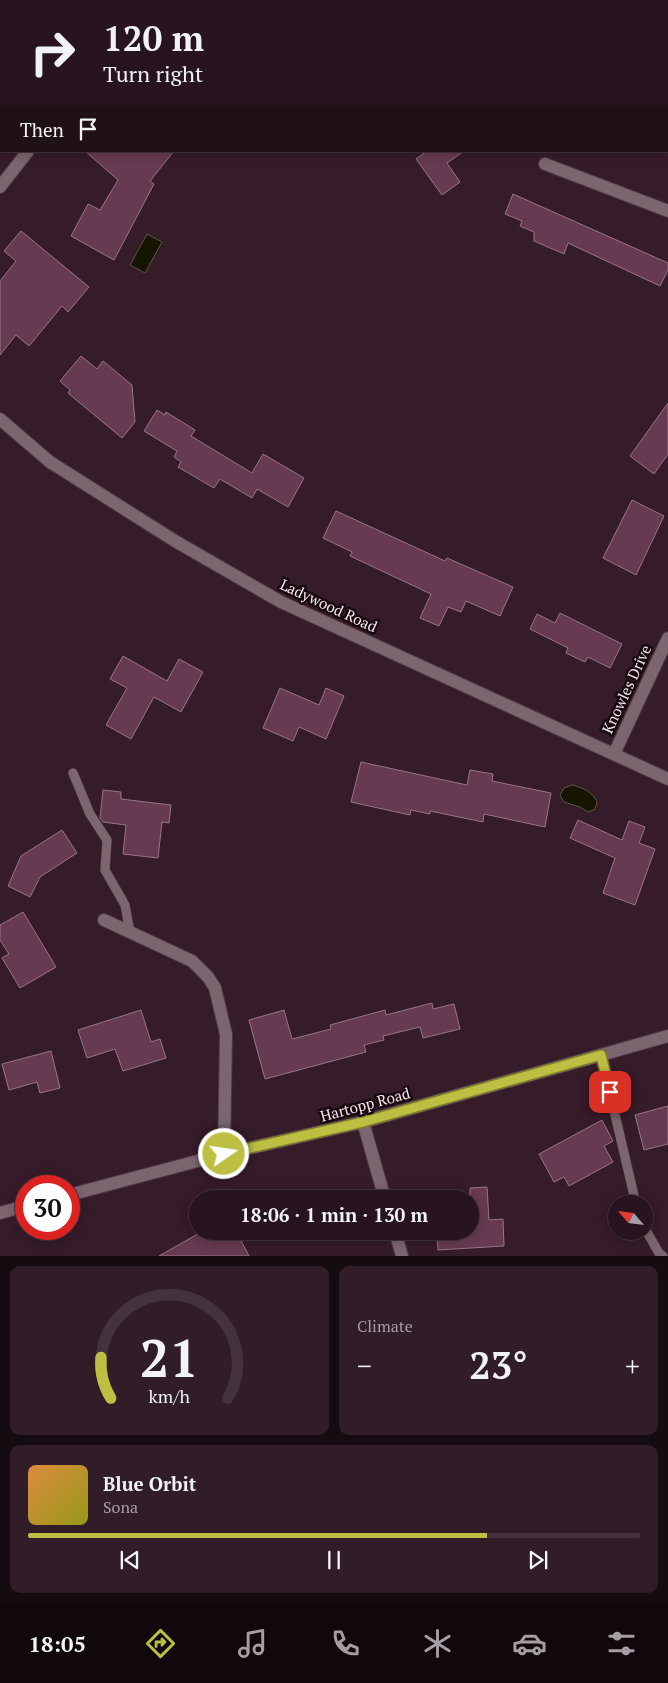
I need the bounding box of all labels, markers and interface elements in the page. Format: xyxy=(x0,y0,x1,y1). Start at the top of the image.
text: 120 m xyxy=(103,15,204,61)
icon: right xyxy=(20,20,85,85)
text: Turn right xyxy=(103,59,203,88)
icon: arrive xyxy=(74,115,102,143)
text: Then xyxy=(20,117,64,142)
street label: Ladywood Road xyxy=(277,574,381,636)
street label: Knowles Drive xyxy=(597,641,655,737)
pin xyxy=(589,1071,631,1113)
icon: arrive xyxy=(596,1078,624,1106)
street label: Hartopp Road xyxy=(318,1082,412,1126)
position arrow xyxy=(197,1127,249,1179)
speed limit sign: 30 xyxy=(15,1175,80,1240)
north arrow xyxy=(608,1195,652,1240)
map controls xyxy=(608,1195,653,1240)
text: 18:06 · 1 min · 130 m xyxy=(240,1202,428,1227)
text: Climate xyxy=(357,1315,413,1337)
text: 21 xyxy=(140,1323,199,1392)
text: 23° xyxy=(469,1340,528,1390)
text: − xyxy=(357,1347,372,1384)
text: + xyxy=(625,1347,640,1384)
text: km/h xyxy=(149,1384,191,1408)
text: Blue Orbit xyxy=(103,1471,196,1496)
text: Sona xyxy=(103,1496,138,1518)
icon: previous xyxy=(116,1546,144,1574)
icon: pause xyxy=(320,1546,348,1574)
icon: next xyxy=(524,1546,552,1574)
icon: directions xyxy=(143,1626,178,1661)
icon: music xyxy=(235,1626,270,1661)
icon: phone xyxy=(328,1626,363,1661)
icon: climate xyxy=(420,1626,455,1661)
icon: car xyxy=(512,1626,547,1661)
icon: filters xyxy=(604,1626,639,1661)
text: 18:05 xyxy=(29,1629,86,1658)

